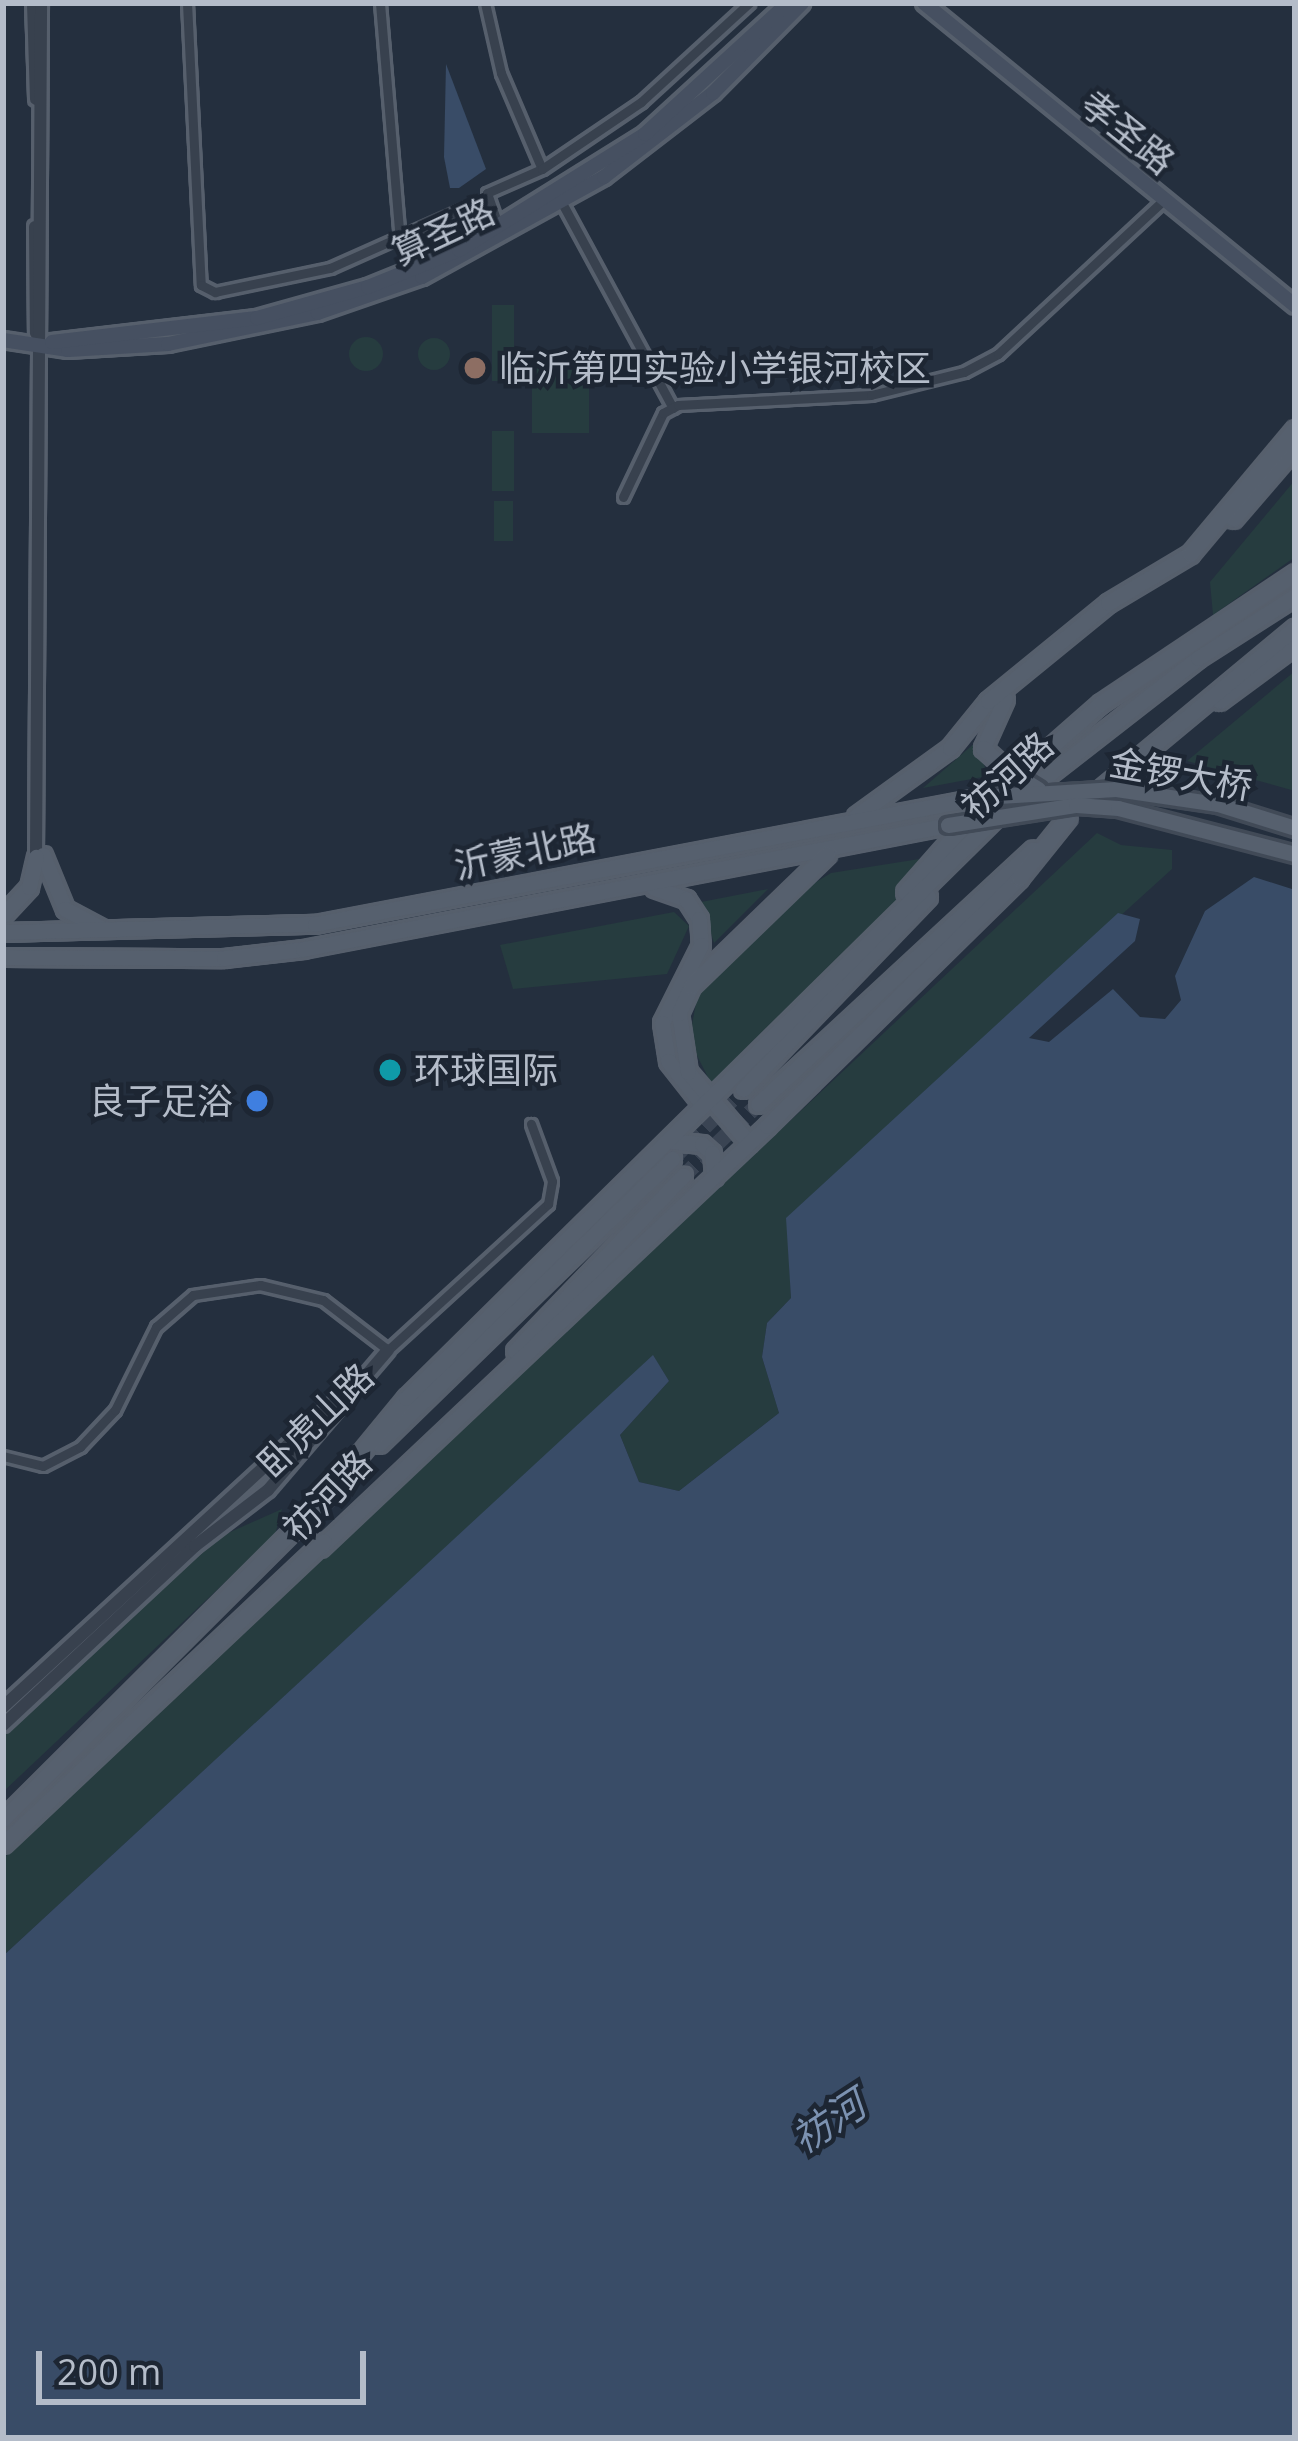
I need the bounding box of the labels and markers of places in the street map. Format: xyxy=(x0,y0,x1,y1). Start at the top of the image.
place label: 临沂第四实验小学银河校区 xyxy=(499,346,931,390)
marker: 临沂第四实验小学银河校区 xyxy=(462,355,488,381)
place label: 环球国际 xyxy=(414,1048,558,1092)
marker: 环球国际 xyxy=(377,1057,403,1083)
place label: 良子足浴 xyxy=(89,1079,233,1123)
marker: 良子足浴 xyxy=(244,1088,270,1114)

